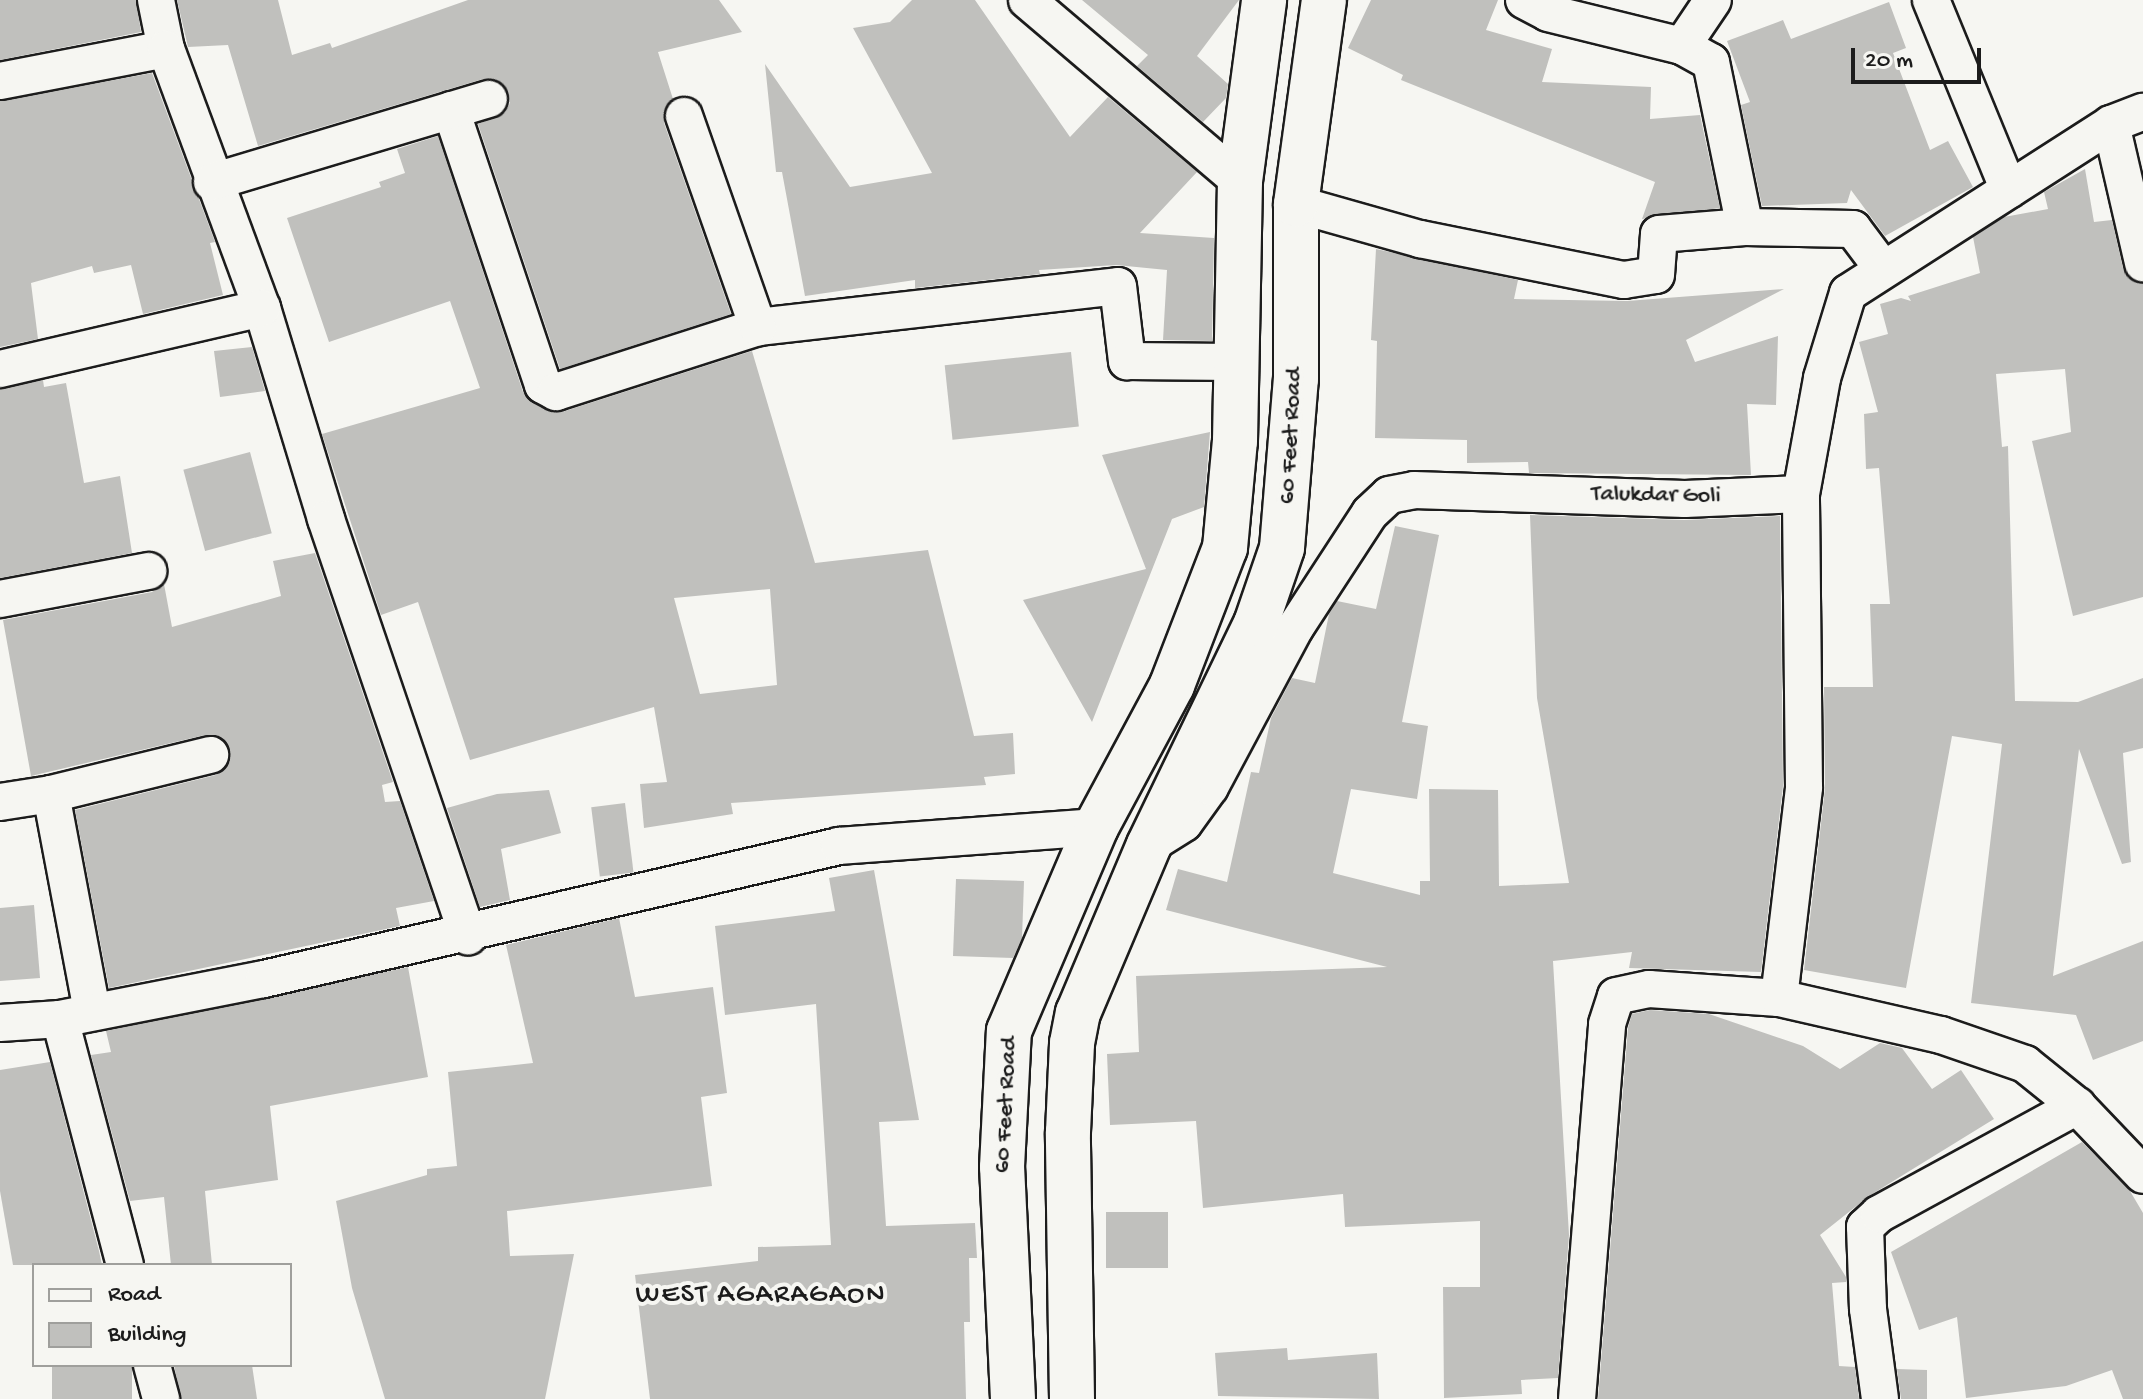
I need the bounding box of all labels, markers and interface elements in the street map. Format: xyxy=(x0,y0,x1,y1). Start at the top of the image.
scale bar xyxy=(1855,32,1985,82)
text: 20 m xyxy=(1865,47,1913,76)
street label: 60 Feet Road xyxy=(1274,367,1310,505)
street label: Talukdar Goli xyxy=(1591,480,1721,512)
street label: 60 Feet Road xyxy=(989,1036,1025,1174)
legend xyxy=(32,1263,292,1367)
district label: WEST AGARAGAON xyxy=(636,1279,886,1313)
text: Road xyxy=(108,1281,160,1310)
text: Building xyxy=(108,1321,186,1350)

